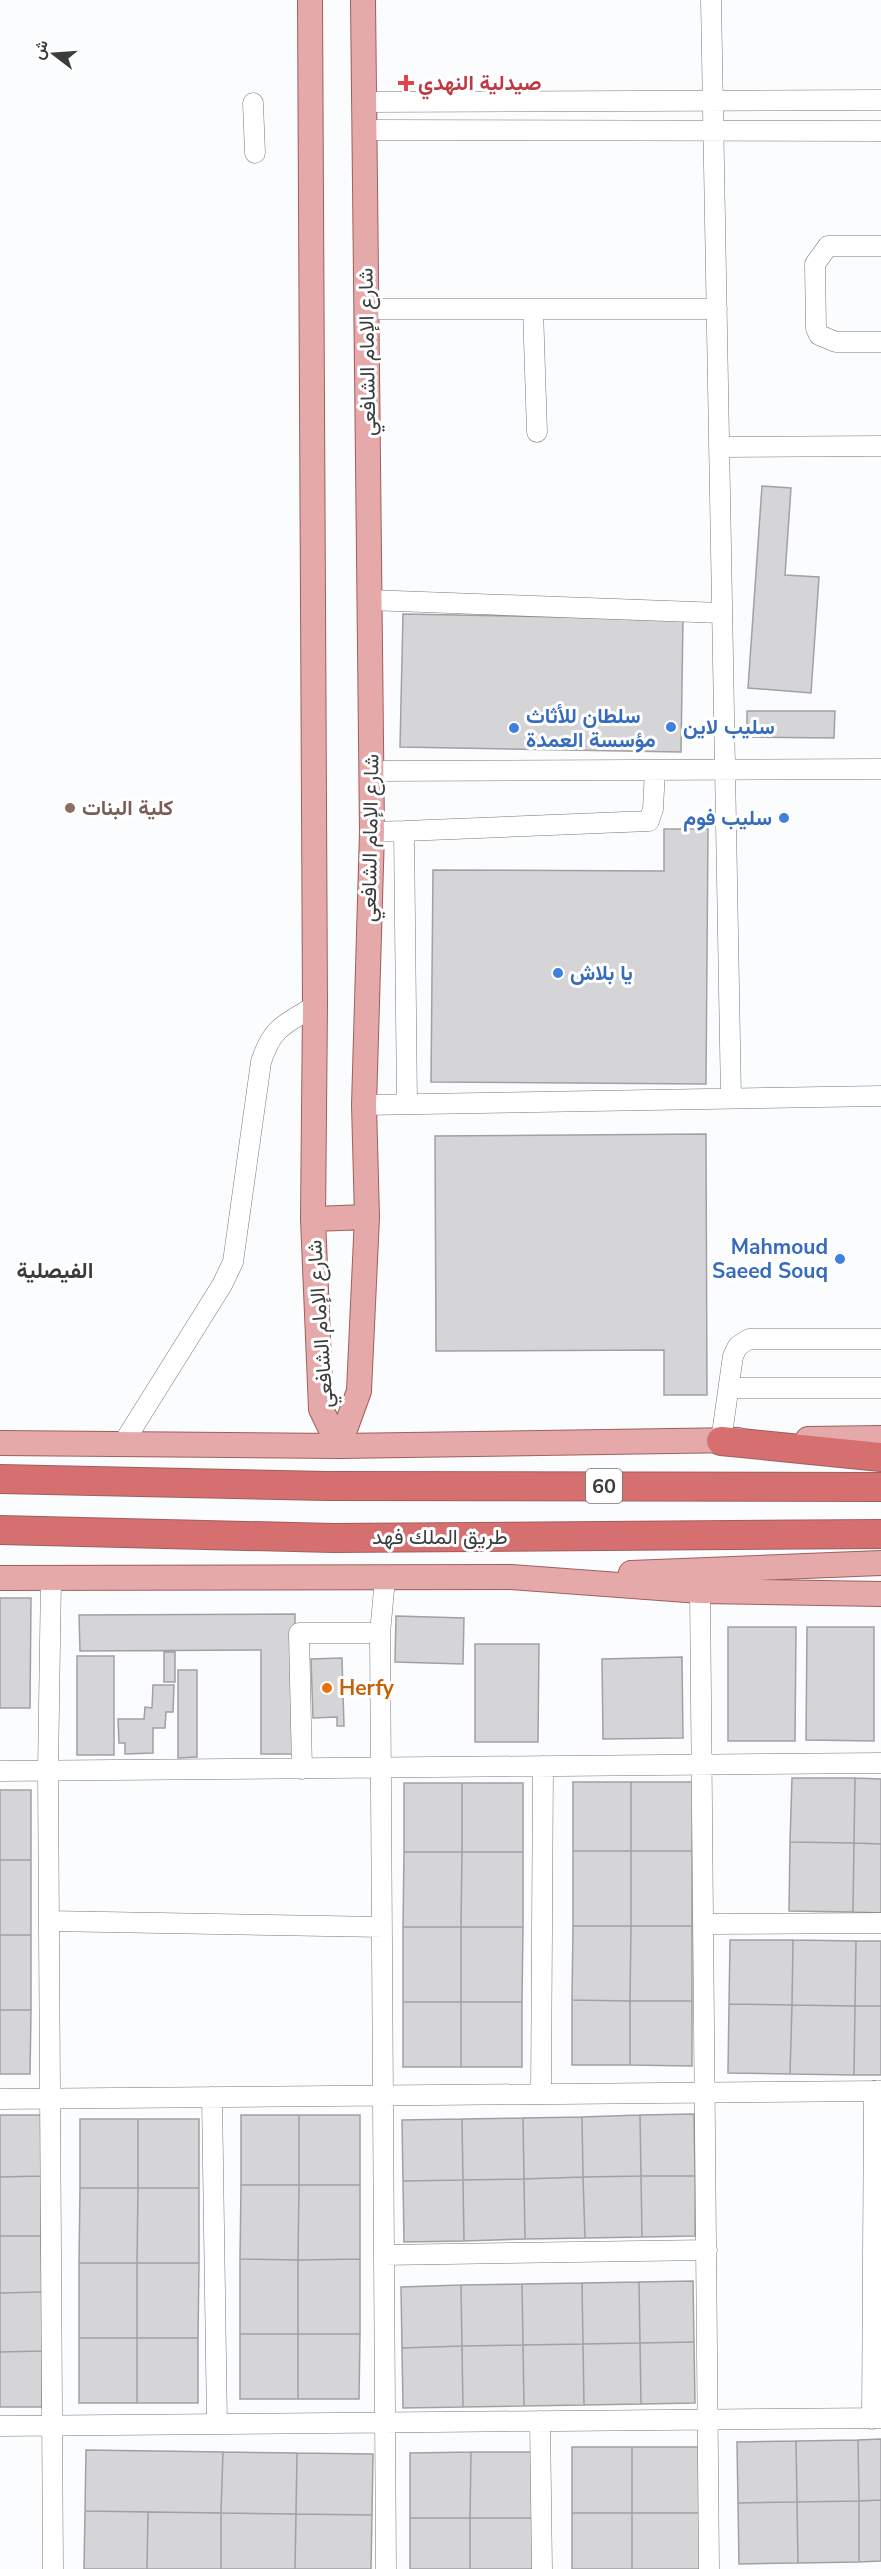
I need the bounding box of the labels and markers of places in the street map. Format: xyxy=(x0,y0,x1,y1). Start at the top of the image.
place label: صيدلية النهدي xyxy=(418,69,541,100)
marker: صيدلية النهدي xyxy=(399,76,413,90)
place label: سلطان للأثاث مؤسسة العمدة xyxy=(526,702,656,754)
place label: سليب لاين xyxy=(683,713,775,741)
marker: سليب لاين xyxy=(664,720,678,734)
marker: سلطان للأثاث مؤسسة العمدة xyxy=(507,721,521,735)
place label: كلية البنات xyxy=(82,794,173,822)
marker: كلية البنات xyxy=(63,801,77,815)
place label: سليب فوم xyxy=(683,804,772,832)
marker: سليب فوم xyxy=(777,811,791,825)
place label: يا بلاش xyxy=(570,959,633,987)
marker: يا بلاش xyxy=(551,966,565,980)
place label: Mahmoud Saeed Souq xyxy=(712,1233,828,1285)
marker: Mahmoud Saeed Souq xyxy=(833,1252,847,1266)
place label: Herfy xyxy=(339,1674,395,1702)
marker: Herfy xyxy=(320,1681,334,1695)

